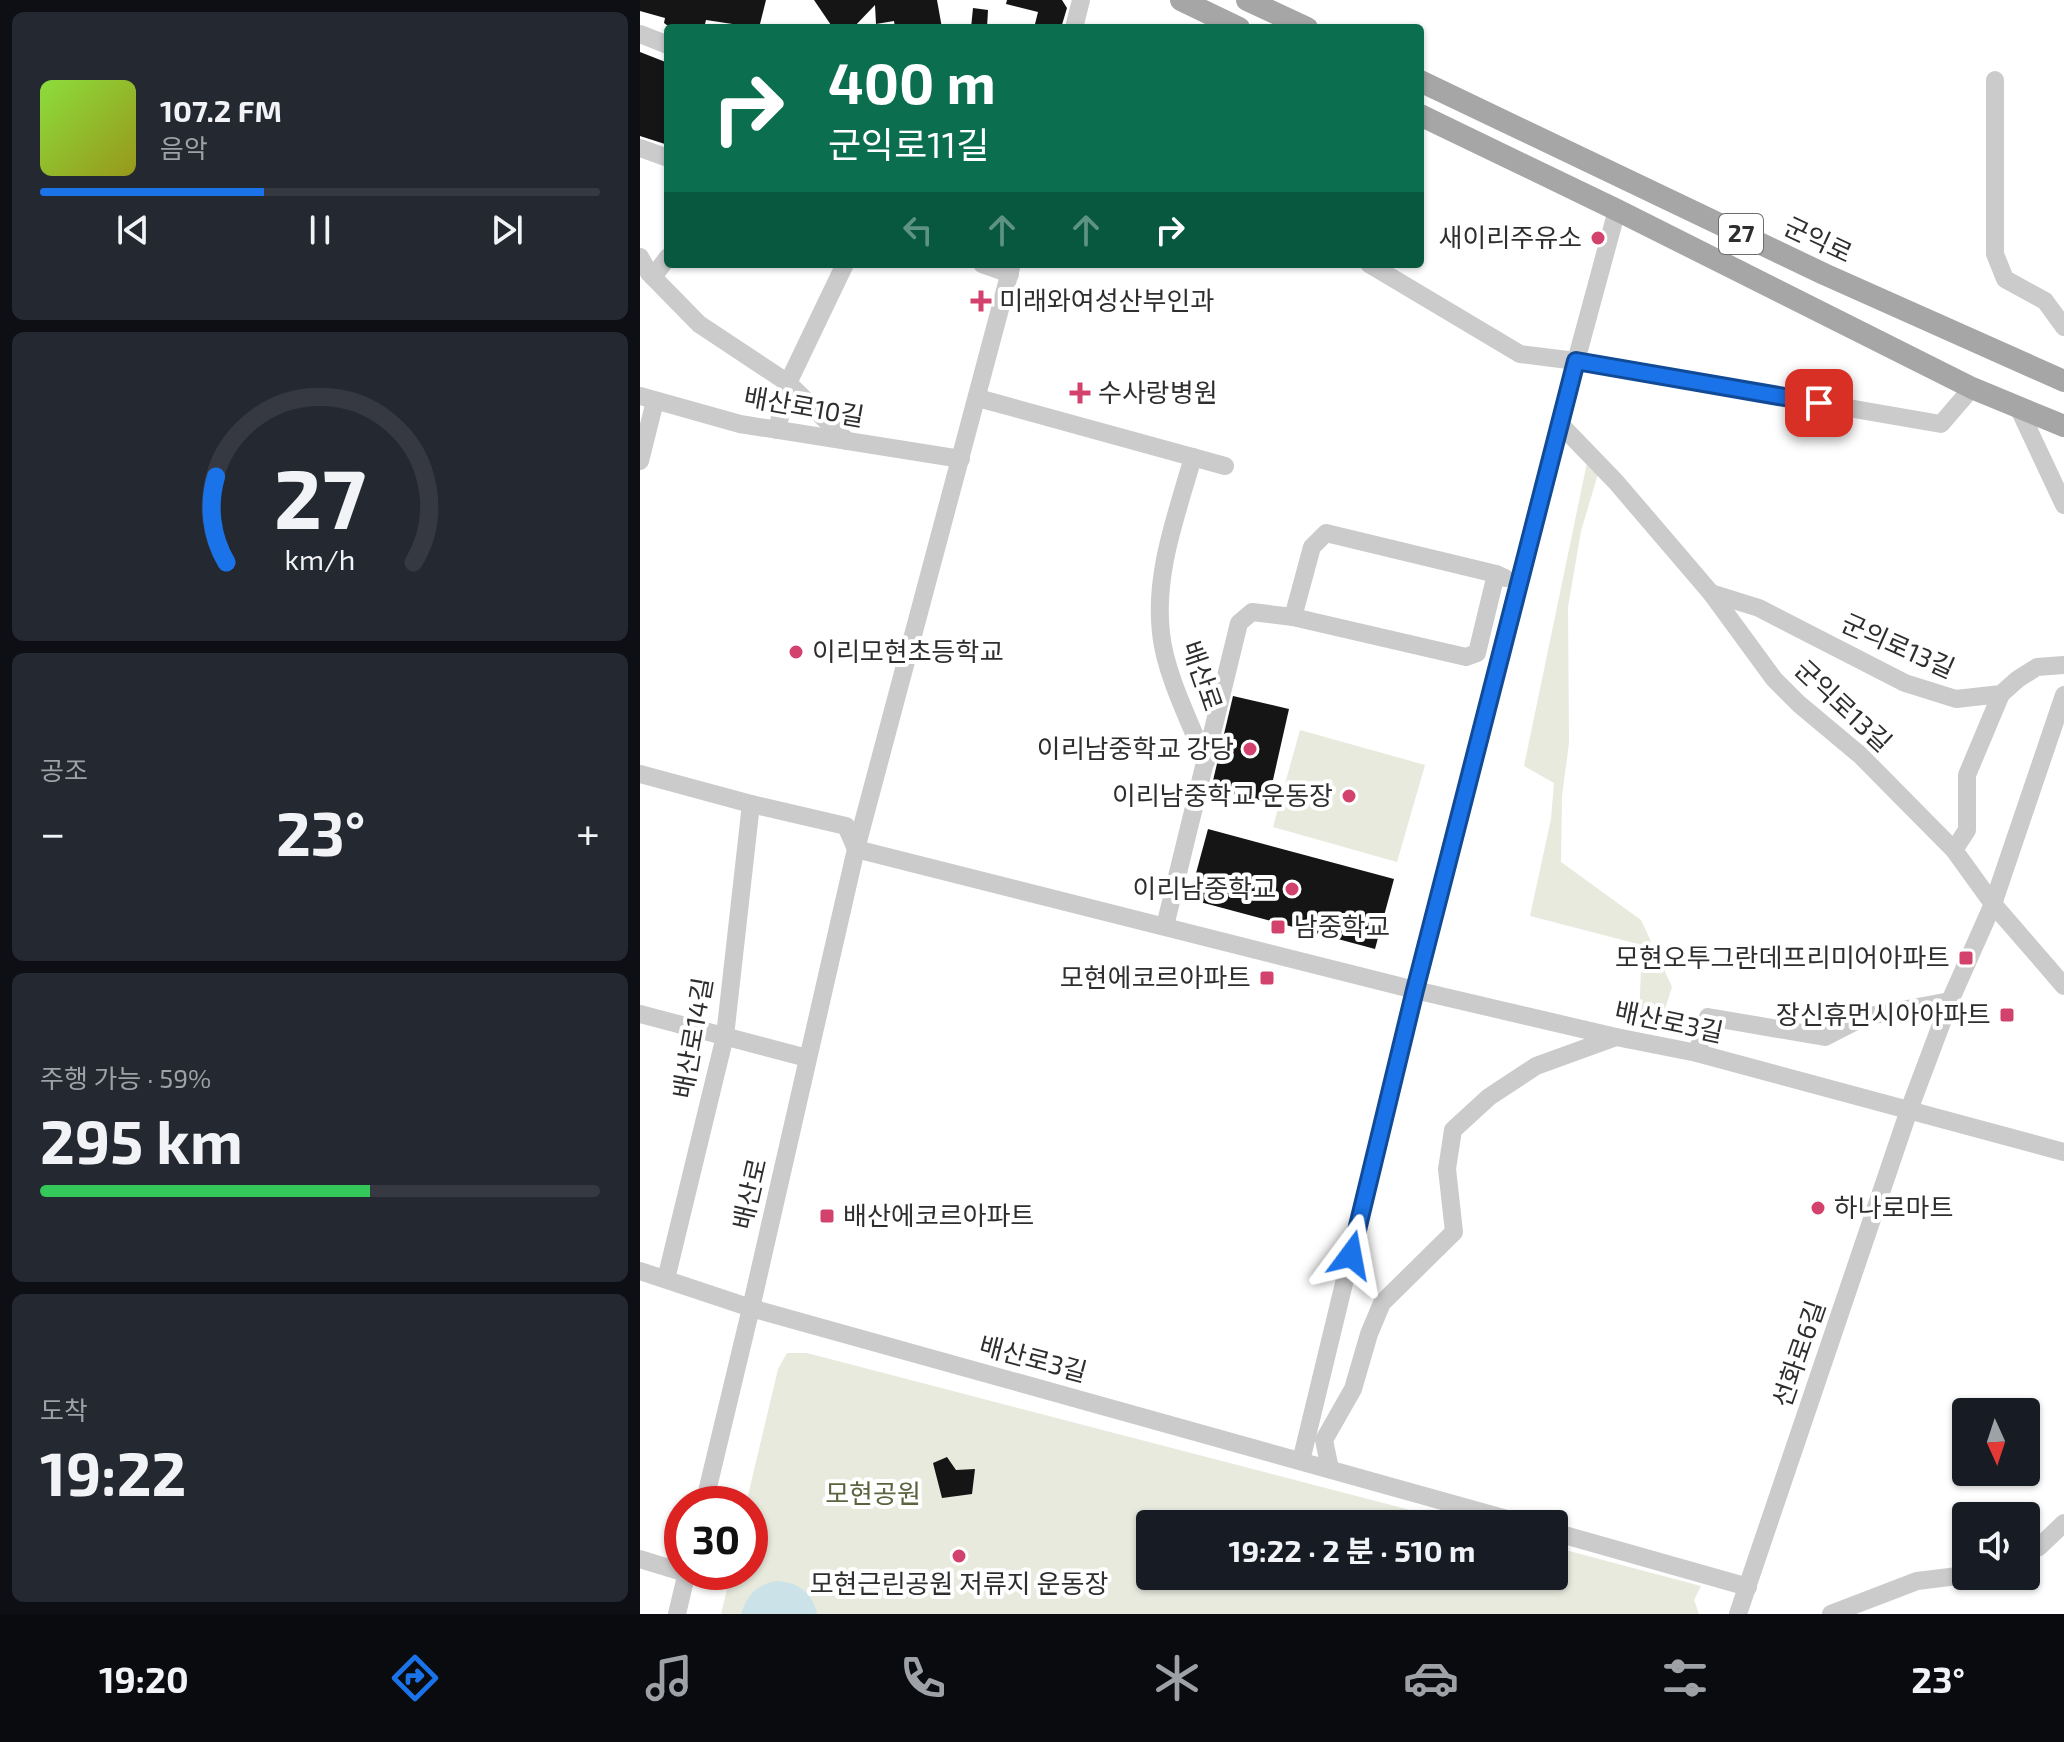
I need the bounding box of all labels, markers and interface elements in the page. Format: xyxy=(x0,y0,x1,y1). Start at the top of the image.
text: 400 m xyxy=(828,48,996,115)
icon: right xyxy=(696,56,800,160)
text: 107.2 FM xyxy=(160,92,282,128)
text: 군익로11길 xyxy=(828,122,989,165)
text: 음악 xyxy=(160,132,208,163)
icon: previous xyxy=(111,208,155,252)
icon: pause xyxy=(298,208,342,252)
icon: next xyxy=(485,208,529,252)
icon: left xyxy=(896,208,940,252)
icon: ahead xyxy=(980,208,1024,252)
icon: ahead xyxy=(1064,208,1108,252)
icon: right xyxy=(1148,208,1192,252)
street label: 군익로 xyxy=(1780,209,1858,268)
road number: 27 xyxy=(1719,214,1763,254)
place label: 새이리주유소 xyxy=(1438,221,1582,252)
marker: 새이리주유소 xyxy=(1589,229,1607,247)
place label: 미래와여성산부인과 xyxy=(999,284,1214,315)
marker: 미래와여성산부인과 xyxy=(970,290,992,312)
pin xyxy=(1785,369,1853,437)
place label: 수사랑병원 xyxy=(1098,376,1218,407)
street label: 배산로10길 xyxy=(742,380,867,431)
icon: arrive xyxy=(1797,381,1841,425)
marker: 수사랑병원 xyxy=(1069,382,1091,404)
text: 27 xyxy=(274,445,366,545)
text: km/h xyxy=(285,541,355,576)
street label: 군의로13길 xyxy=(1837,606,1960,683)
place label: 이리모현초등학교 xyxy=(812,635,1003,666)
street label: 배산로 xyxy=(1177,637,1230,714)
marker: 이리모현초등학교 xyxy=(787,643,805,661)
street label: 군익로13길 xyxy=(1789,652,1899,757)
place label: 이리남중학교 강당 xyxy=(1037,732,1234,763)
marker: 이리남중학교 강당 xyxy=(1241,740,1259,758)
text: 공조 xyxy=(40,754,88,785)
place label: 이리남중학교 운동장 xyxy=(1112,779,1333,810)
marker: 이리남중학교 운동장 xyxy=(1340,787,1358,805)
text: 23° xyxy=(276,796,366,868)
text: − xyxy=(40,805,66,858)
text: + xyxy=(576,805,600,858)
place label: 이리남중학교 xyxy=(1132,872,1276,903)
marker: 이리남중학교 xyxy=(1283,880,1301,898)
place label: 남중학교 xyxy=(1294,910,1390,941)
marker: 남중학교 xyxy=(1269,918,1287,936)
place label: 모현오투그란데프리미어아파트 xyxy=(1615,941,1950,972)
marker: 모현오투그란데프리미어아파트 xyxy=(1957,949,1975,967)
place label: 모현에코르아파트 xyxy=(1060,961,1251,992)
marker: 모현에코르아파트 xyxy=(1258,969,1276,987)
street label: 배산로14길 xyxy=(666,975,717,1101)
street label: 배산로3길 xyxy=(1612,994,1726,1047)
place label: 장신휴먼시아아파트 xyxy=(1776,998,1991,1029)
marker: 장신휴먼시아아파트 xyxy=(1998,1006,2016,1024)
text: 주행 가능 · 59% xyxy=(40,1062,211,1093)
text: 295 km xyxy=(40,1104,243,1176)
street label: 배산로 xyxy=(725,1155,772,1232)
place label: 하나로마트 xyxy=(1834,1191,1954,1222)
place label: 배산에코르아파트 xyxy=(843,1199,1034,1230)
marker: 하나로마트 xyxy=(1809,1199,1827,1217)
marker: 배산에코르아파트 xyxy=(818,1207,836,1225)
position arrow xyxy=(1309,1213,1393,1297)
street label: 선화로6길 xyxy=(1765,1296,1830,1411)
street label: 배산로3길 xyxy=(976,1328,1091,1387)
text: 도착 xyxy=(40,1394,88,1425)
north arrow xyxy=(1952,1398,2040,1486)
map controls xyxy=(1952,1398,2040,1590)
text: 19:22 xyxy=(40,1436,186,1508)
park label: 모현공원 xyxy=(825,1477,921,1508)
speed limit sign: 30 xyxy=(664,1486,768,1590)
button: sound xyxy=(1952,1502,2040,1590)
text: 19:22 · 2 분 · 510 m xyxy=(1228,1532,1476,1568)
marker: 모현근린공원 저류지 운동장 xyxy=(950,1547,968,1565)
place label: 모현근린공원 저류지 운동장 xyxy=(810,1567,1108,1598)
icon: directions xyxy=(387,1650,443,1706)
icon: music xyxy=(641,1650,697,1706)
icon: phone xyxy=(895,1650,951,1706)
icon: climate xyxy=(1149,1650,1205,1706)
icon: car xyxy=(1403,1650,1459,1706)
icon: filters xyxy=(1657,1650,1713,1706)
text: 19:20 xyxy=(99,1657,189,1700)
text: 23° xyxy=(1911,1657,1965,1700)

